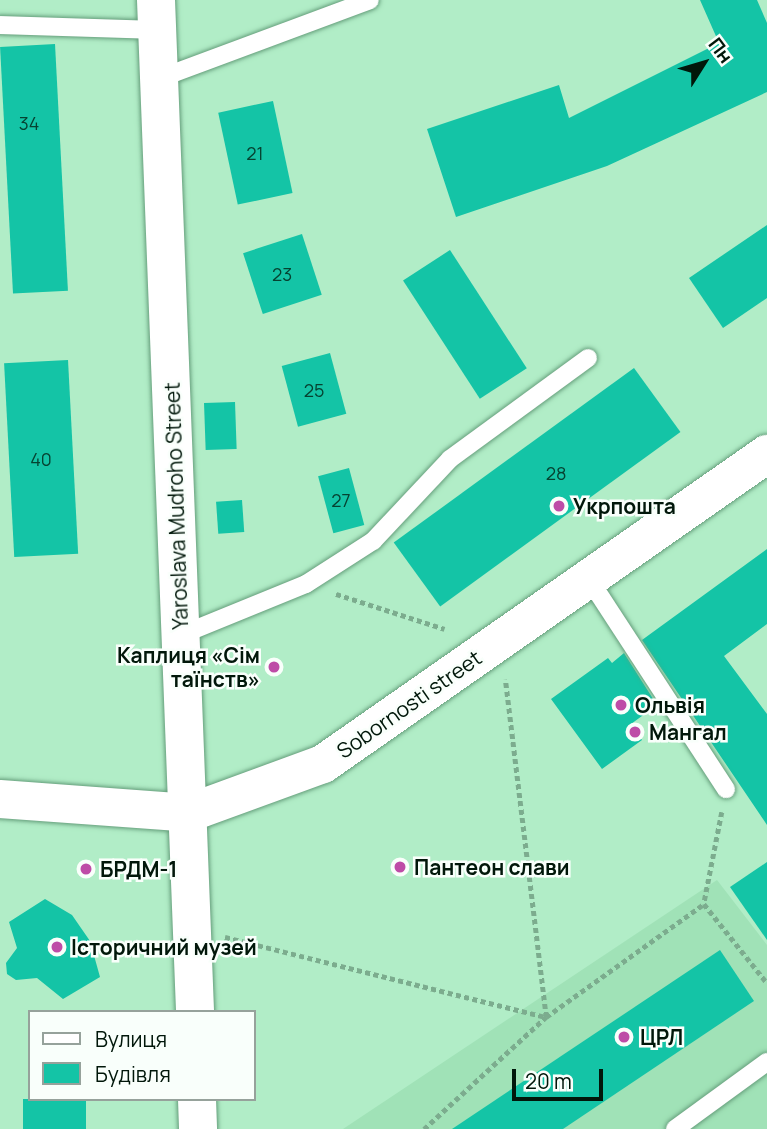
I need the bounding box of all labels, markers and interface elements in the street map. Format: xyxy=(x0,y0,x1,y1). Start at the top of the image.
north arrow xyxy=(669,28,739,98)
text: Пн xyxy=(703,32,739,68)
house number: 34 xyxy=(19,112,39,134)
house number: 21 xyxy=(246,142,264,164)
house number: 23 xyxy=(272,263,292,285)
house number: 25 xyxy=(304,379,324,401)
street label: Yaroslava Mudroho Street xyxy=(159,382,193,630)
house number: 40 xyxy=(30,448,52,470)
house number: 28 xyxy=(546,462,566,484)
house number: 27 xyxy=(331,489,351,511)
place label: Укрпошта xyxy=(573,493,676,519)
marker: Укрпошта xyxy=(551,498,567,514)
place label: Каплиця «Сім таїнств» xyxy=(117,642,260,692)
street label: Sobornosti street xyxy=(332,645,486,763)
marker: Каплиця «Сім таїнств» xyxy=(266,659,282,675)
place label: Ольвія xyxy=(635,692,705,718)
marker: Ольвія xyxy=(613,697,629,713)
place label: Мангал xyxy=(649,719,727,745)
marker: Мангал xyxy=(627,724,643,740)
place label: Пантеон слави xyxy=(414,854,569,880)
place label: БРДМ-1 xyxy=(100,856,178,882)
marker: Пантеон слави xyxy=(392,859,408,875)
marker: БРДМ-1 xyxy=(78,861,94,877)
place label: Історичний музей xyxy=(71,934,257,960)
marker: Історичний музей xyxy=(49,939,65,955)
legend xyxy=(28,1010,256,1101)
place label: ЦРЛ xyxy=(640,1024,683,1050)
text: Вулиця xyxy=(95,1025,167,1053)
marker: ЦРЛ xyxy=(614,1027,634,1047)
scale bar xyxy=(515,1056,606,1100)
text: Будівля xyxy=(95,1060,171,1088)
text: 20 m xyxy=(525,1067,572,1095)

